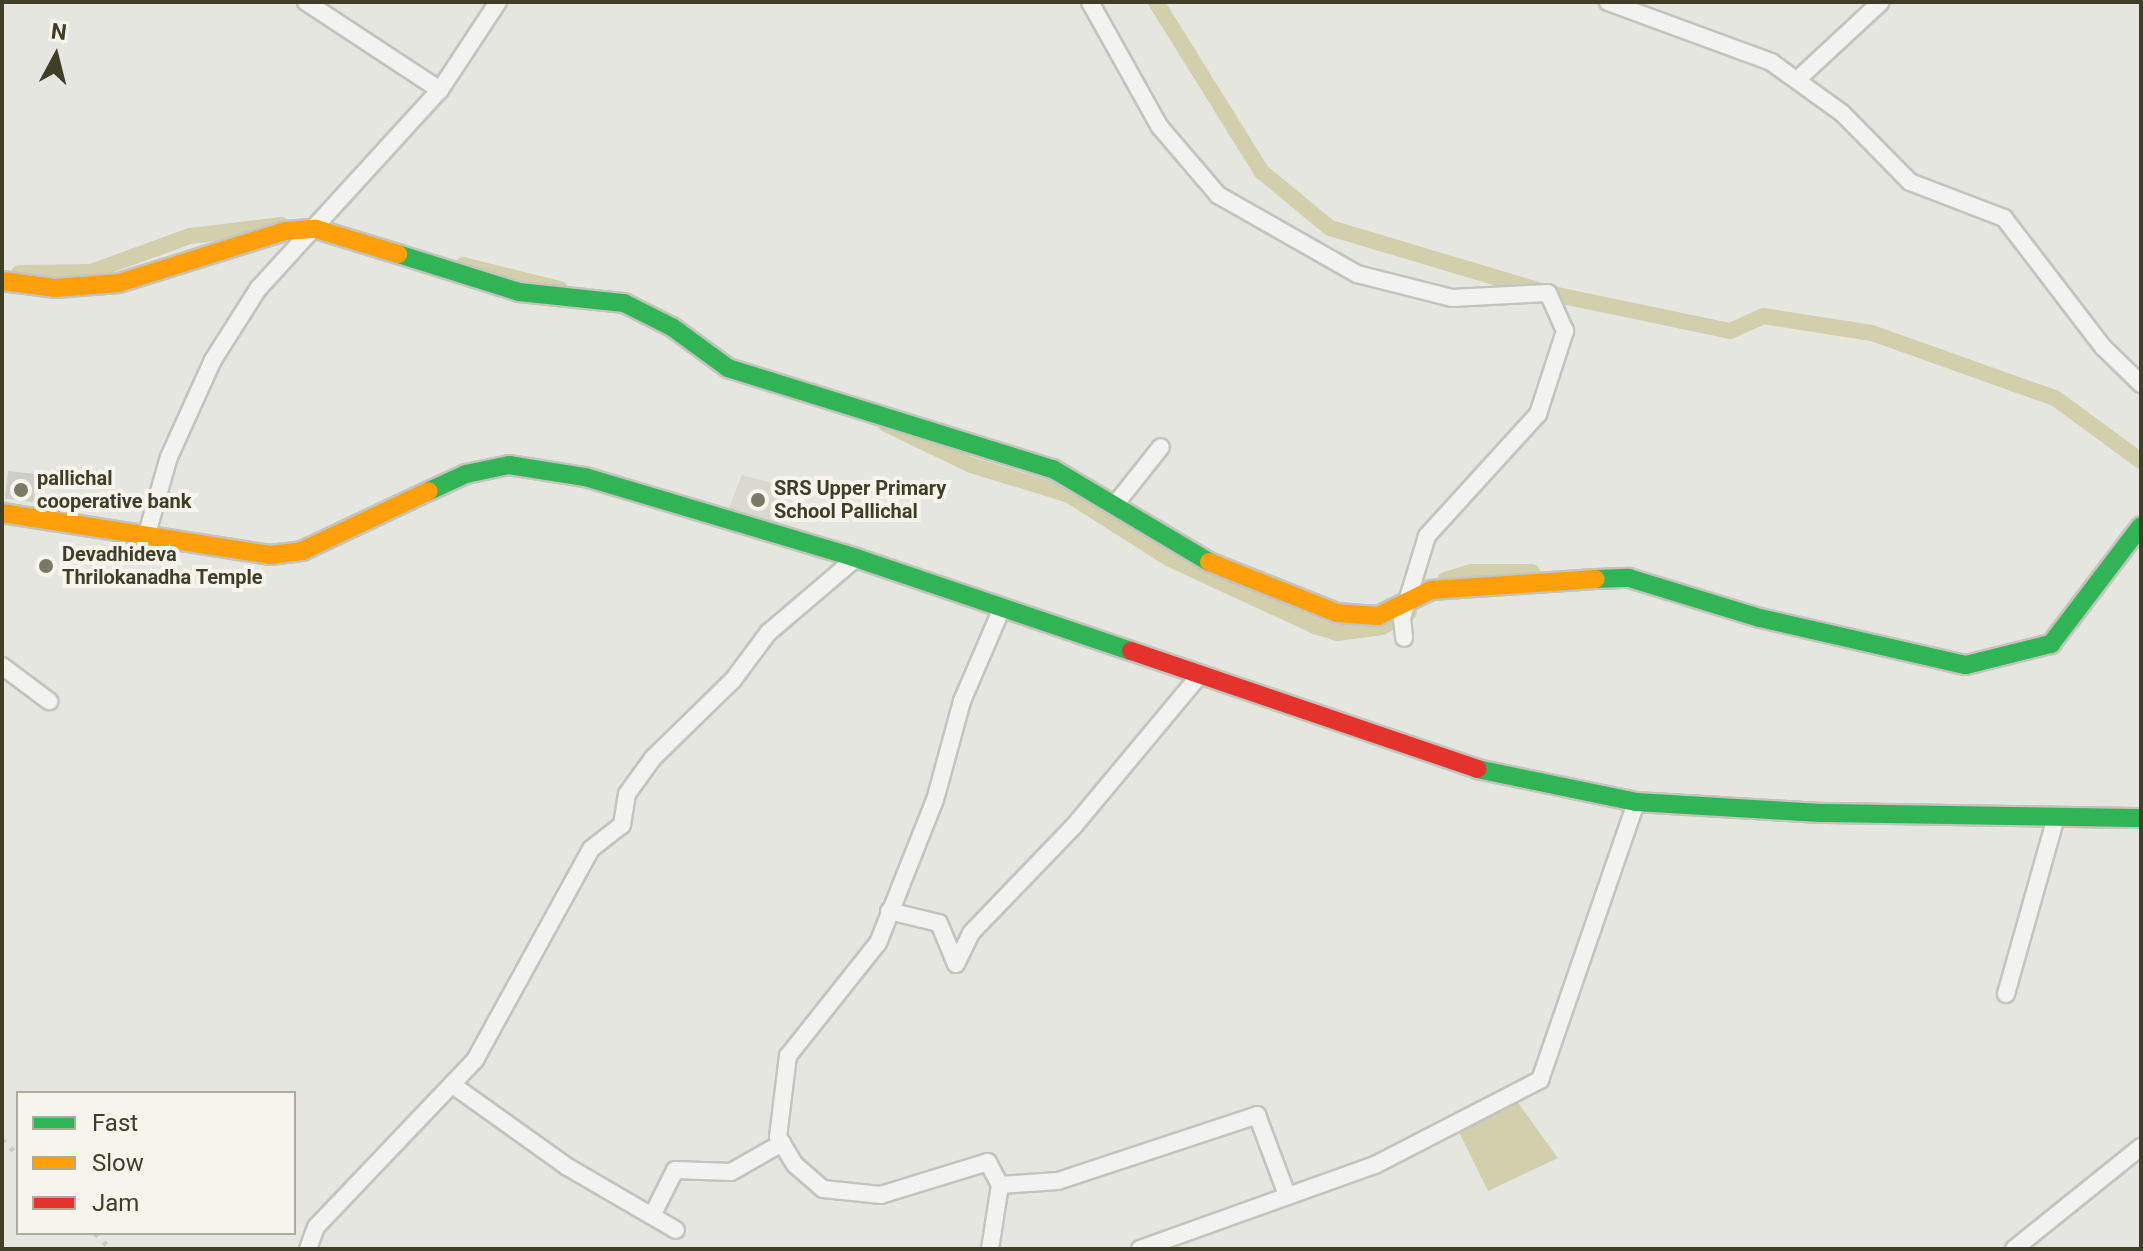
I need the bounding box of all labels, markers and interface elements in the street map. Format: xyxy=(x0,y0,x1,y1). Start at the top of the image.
north arrow xyxy=(16,16,96,96)
text: N xyxy=(50,18,68,45)
place label: pallichal cooperative bank xyxy=(37,466,191,513)
place label: SRS Upper Primary School Pallichal xyxy=(774,476,946,523)
marker: pallichal cooperative bank xyxy=(12,481,30,499)
marker: SRS Upper Primary School Pallichal xyxy=(749,491,767,509)
place label: Devadhideva Thrilokanadha Temple xyxy=(62,542,263,589)
marker: Devadhideva Thrilokanadha Temple xyxy=(37,557,55,575)
legend xyxy=(16,1091,296,1235)
text: Fast xyxy=(92,1109,138,1137)
text: Slow xyxy=(92,1149,144,1177)
text: Jam xyxy=(92,1189,139,1217)

